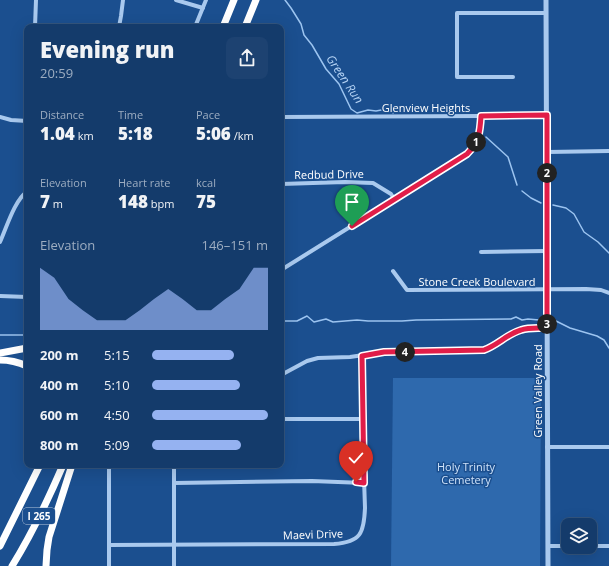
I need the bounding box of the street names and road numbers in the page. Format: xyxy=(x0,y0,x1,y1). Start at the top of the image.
street label: Glenview Heights xyxy=(382,100,470,115)
street label: Redbud Drive xyxy=(294,166,364,182)
street label: Stone Creek Boulevard xyxy=(418,274,536,289)
street label: Green Valley Road xyxy=(530,344,545,438)
road number: I 265 xyxy=(23,508,55,524)
street label: Maevi Drive xyxy=(283,525,343,543)

